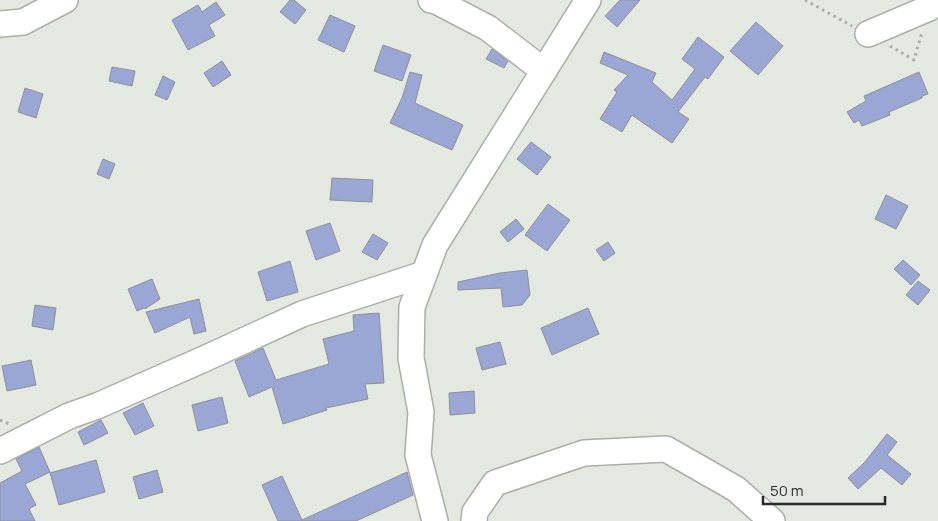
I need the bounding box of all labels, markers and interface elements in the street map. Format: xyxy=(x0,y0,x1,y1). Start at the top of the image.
scale bar xyxy=(763,474,886,506)
text: 50 m xyxy=(770,480,804,501)

